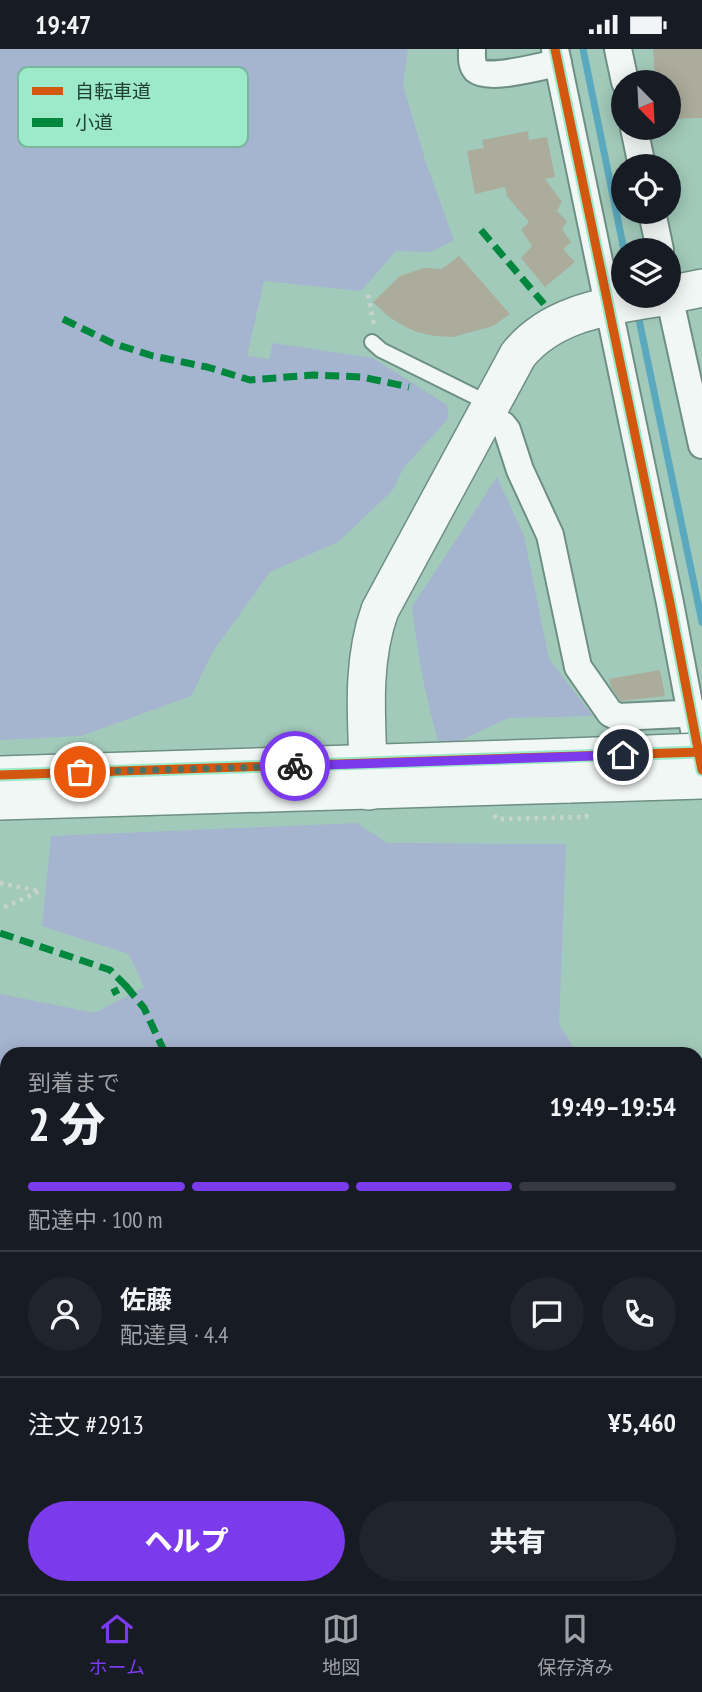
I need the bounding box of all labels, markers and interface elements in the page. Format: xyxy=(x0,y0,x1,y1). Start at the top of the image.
text: 19:47 xyxy=(35,8,91,41)
legend xyxy=(18,67,248,147)
north arrow xyxy=(611,70,681,140)
map controls xyxy=(611,70,681,308)
text: 自転車道 xyxy=(75,79,151,103)
text: 小道 xyxy=(75,110,113,134)
button: locate xyxy=(611,154,681,224)
button: layers xyxy=(611,238,681,308)
pin xyxy=(593,725,653,785)
courier xyxy=(260,731,330,801)
icon: home xyxy=(604,736,642,774)
pin xyxy=(50,742,110,802)
icon: bike xyxy=(276,747,314,785)
icon: bag xyxy=(61,753,99,791)
text: 到着まで xyxy=(28,1068,120,1097)
text: 19:49–19:54 xyxy=(549,1090,676,1123)
text: 2 分 xyxy=(28,1094,105,1154)
text: 配達中 · 100 m xyxy=(28,1205,163,1234)
button: person xyxy=(28,1277,102,1351)
button: chat xyxy=(510,1277,584,1351)
button: phone xyxy=(602,1277,676,1351)
text: 佐藤 xyxy=(120,1283,172,1316)
text: 配達員 · 4.4 xyxy=(120,1320,228,1349)
text: ¥5,460 xyxy=(608,1406,676,1439)
text: 注文 #2913 xyxy=(28,1408,144,1441)
button: ヘルプ xyxy=(28,1501,345,1581)
button: 共有 xyxy=(359,1501,676,1581)
tab: ホーム xyxy=(89,1610,145,1679)
tab: 地図 xyxy=(322,1610,360,1679)
tab: 保存済み xyxy=(537,1610,613,1679)

